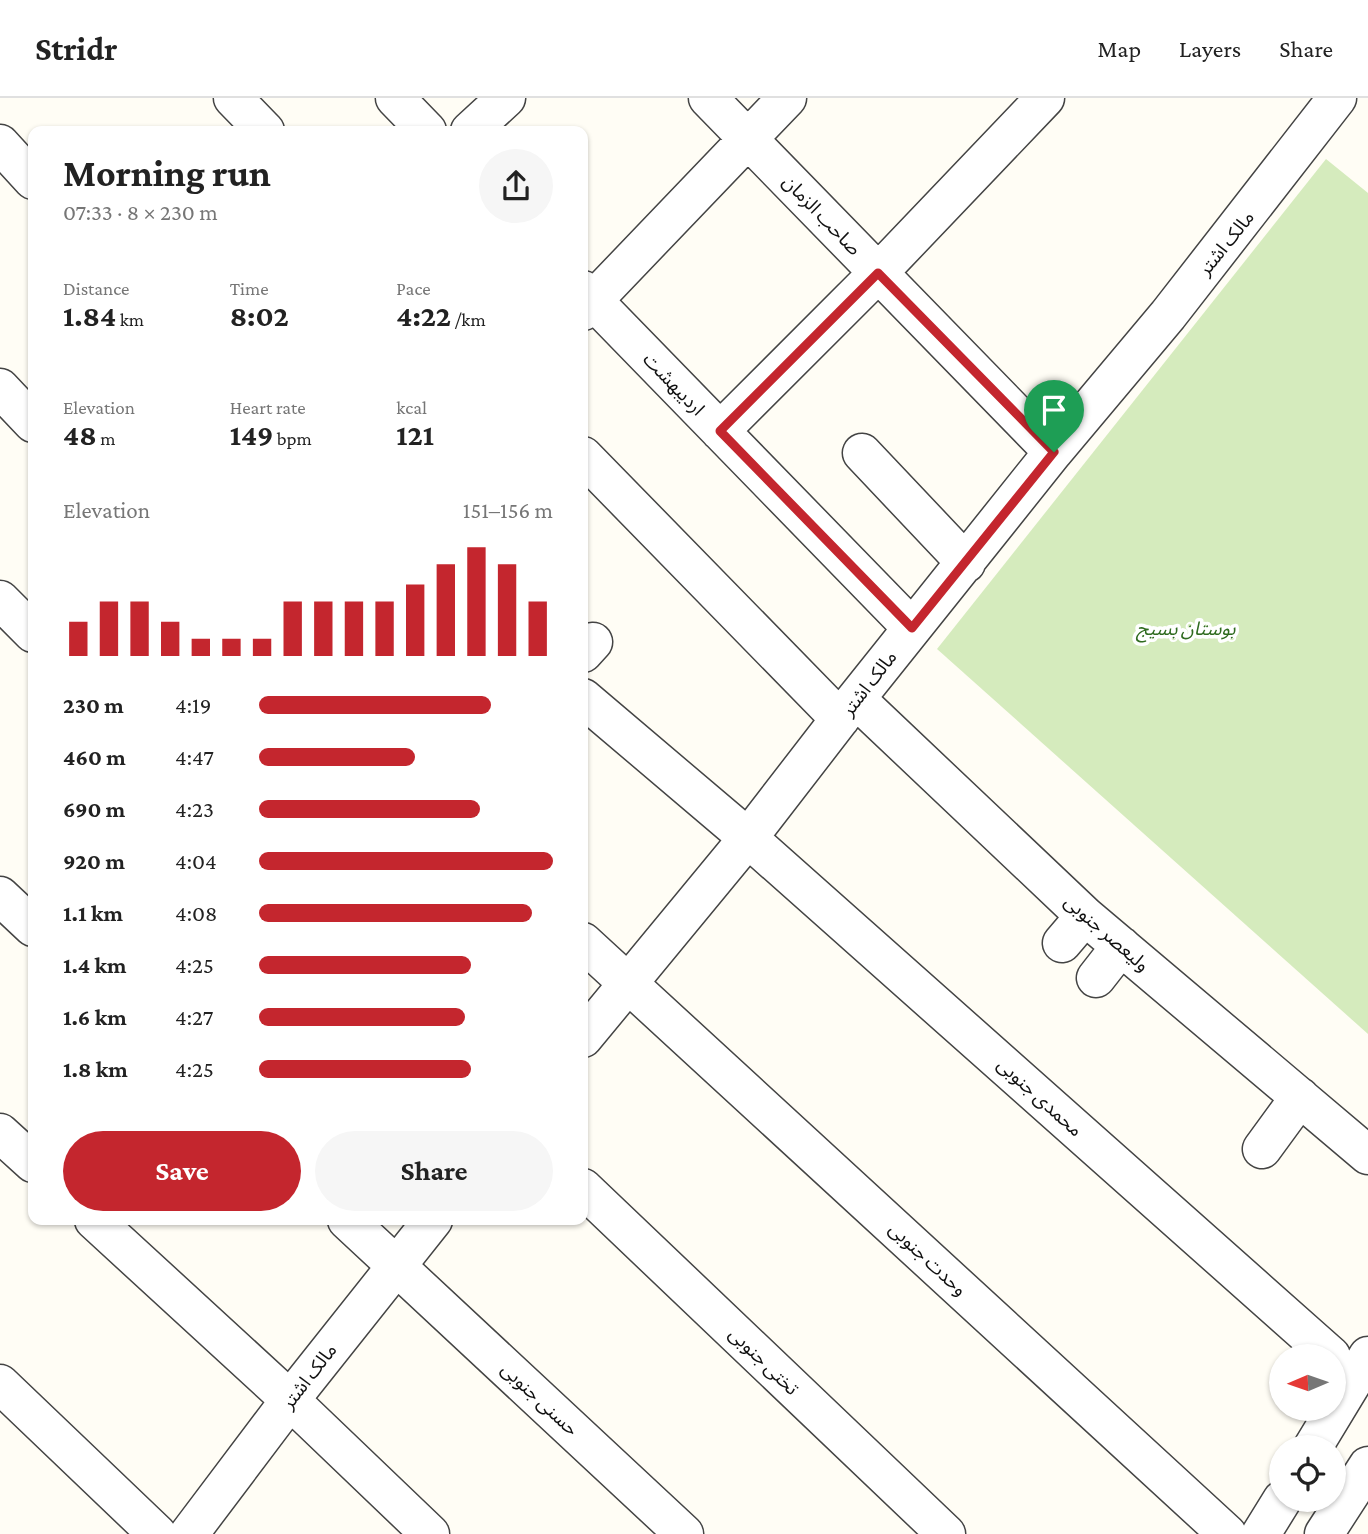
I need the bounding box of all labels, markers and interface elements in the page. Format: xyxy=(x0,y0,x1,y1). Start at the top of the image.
text: Stridr xyxy=(35,30,117,67)
text: Map xyxy=(1097,35,1141,62)
text: Layers xyxy=(1179,35,1241,62)
text: Share xyxy=(1279,35,1333,62)
button: share xyxy=(479,149,553,223)
text: Morning run xyxy=(63,152,271,194)
street label: صاحب الزمان xyxy=(778,171,865,260)
text: 07:33 · 8 × 230 m xyxy=(63,199,218,225)
street label: مالک اشتر xyxy=(1193,207,1259,281)
text: Distance xyxy=(63,278,129,299)
text: Time xyxy=(230,278,269,299)
text: Pace xyxy=(396,278,431,299)
text: 1.84 xyxy=(63,299,116,332)
text: 8:02 xyxy=(230,299,289,332)
text: 4:22 xyxy=(396,299,451,332)
text: km xyxy=(116,309,144,330)
text: /km xyxy=(451,309,486,330)
street label: اردیبهشت xyxy=(638,348,709,420)
pin xyxy=(1024,380,1084,452)
icon: arrive xyxy=(1035,391,1073,429)
text: Elevation xyxy=(63,397,135,418)
text: Heart rate xyxy=(230,397,306,418)
text: kcal xyxy=(396,397,427,418)
text: 48 xyxy=(63,418,97,451)
text: 149 xyxy=(230,418,273,451)
text: 121 xyxy=(396,418,434,451)
text: m xyxy=(97,428,115,449)
text: bpm xyxy=(273,428,312,449)
text: Elevation xyxy=(63,497,150,523)
text: 151–156 m xyxy=(463,497,553,523)
park label: بوستان بسیج xyxy=(1136,618,1236,643)
street label: مالک اشتر xyxy=(837,646,902,721)
text: 230 m xyxy=(63,692,124,718)
text: 4:19 xyxy=(175,692,211,718)
text: 460 m xyxy=(63,744,126,770)
text: 4:47 xyxy=(175,744,214,770)
text: 690 m xyxy=(63,796,125,822)
text: 4:23 xyxy=(175,796,214,822)
text: 920 m xyxy=(63,848,125,874)
text: 4:04 xyxy=(175,848,217,874)
street label: ولیعصر جنوبی xyxy=(1060,891,1154,976)
text: 1.1 km xyxy=(63,900,123,926)
text: 4:08 xyxy=(175,900,217,926)
text: 1.4 km xyxy=(63,952,126,978)
text: 4:25 xyxy=(175,952,214,978)
text: 1.6 km xyxy=(63,1004,127,1030)
text: 4:27 xyxy=(175,1004,213,1030)
street label: محمدی جنوبی xyxy=(993,1053,1087,1141)
text: 1.8 km xyxy=(63,1056,128,1082)
text: 4:25 xyxy=(175,1056,214,1082)
button: Save xyxy=(63,1131,301,1211)
button: Share xyxy=(315,1131,553,1211)
street label: وحدت جنوبی xyxy=(884,1218,971,1301)
street label: تختی جنوبی xyxy=(724,1323,803,1400)
street label: مالک اشتر xyxy=(277,1339,342,1414)
north arrow xyxy=(1269,1344,1346,1421)
map controls xyxy=(1269,1344,1346,1512)
street label: حسنی جنوبی xyxy=(497,1358,583,1441)
button: locate xyxy=(1269,1435,1346,1512)

